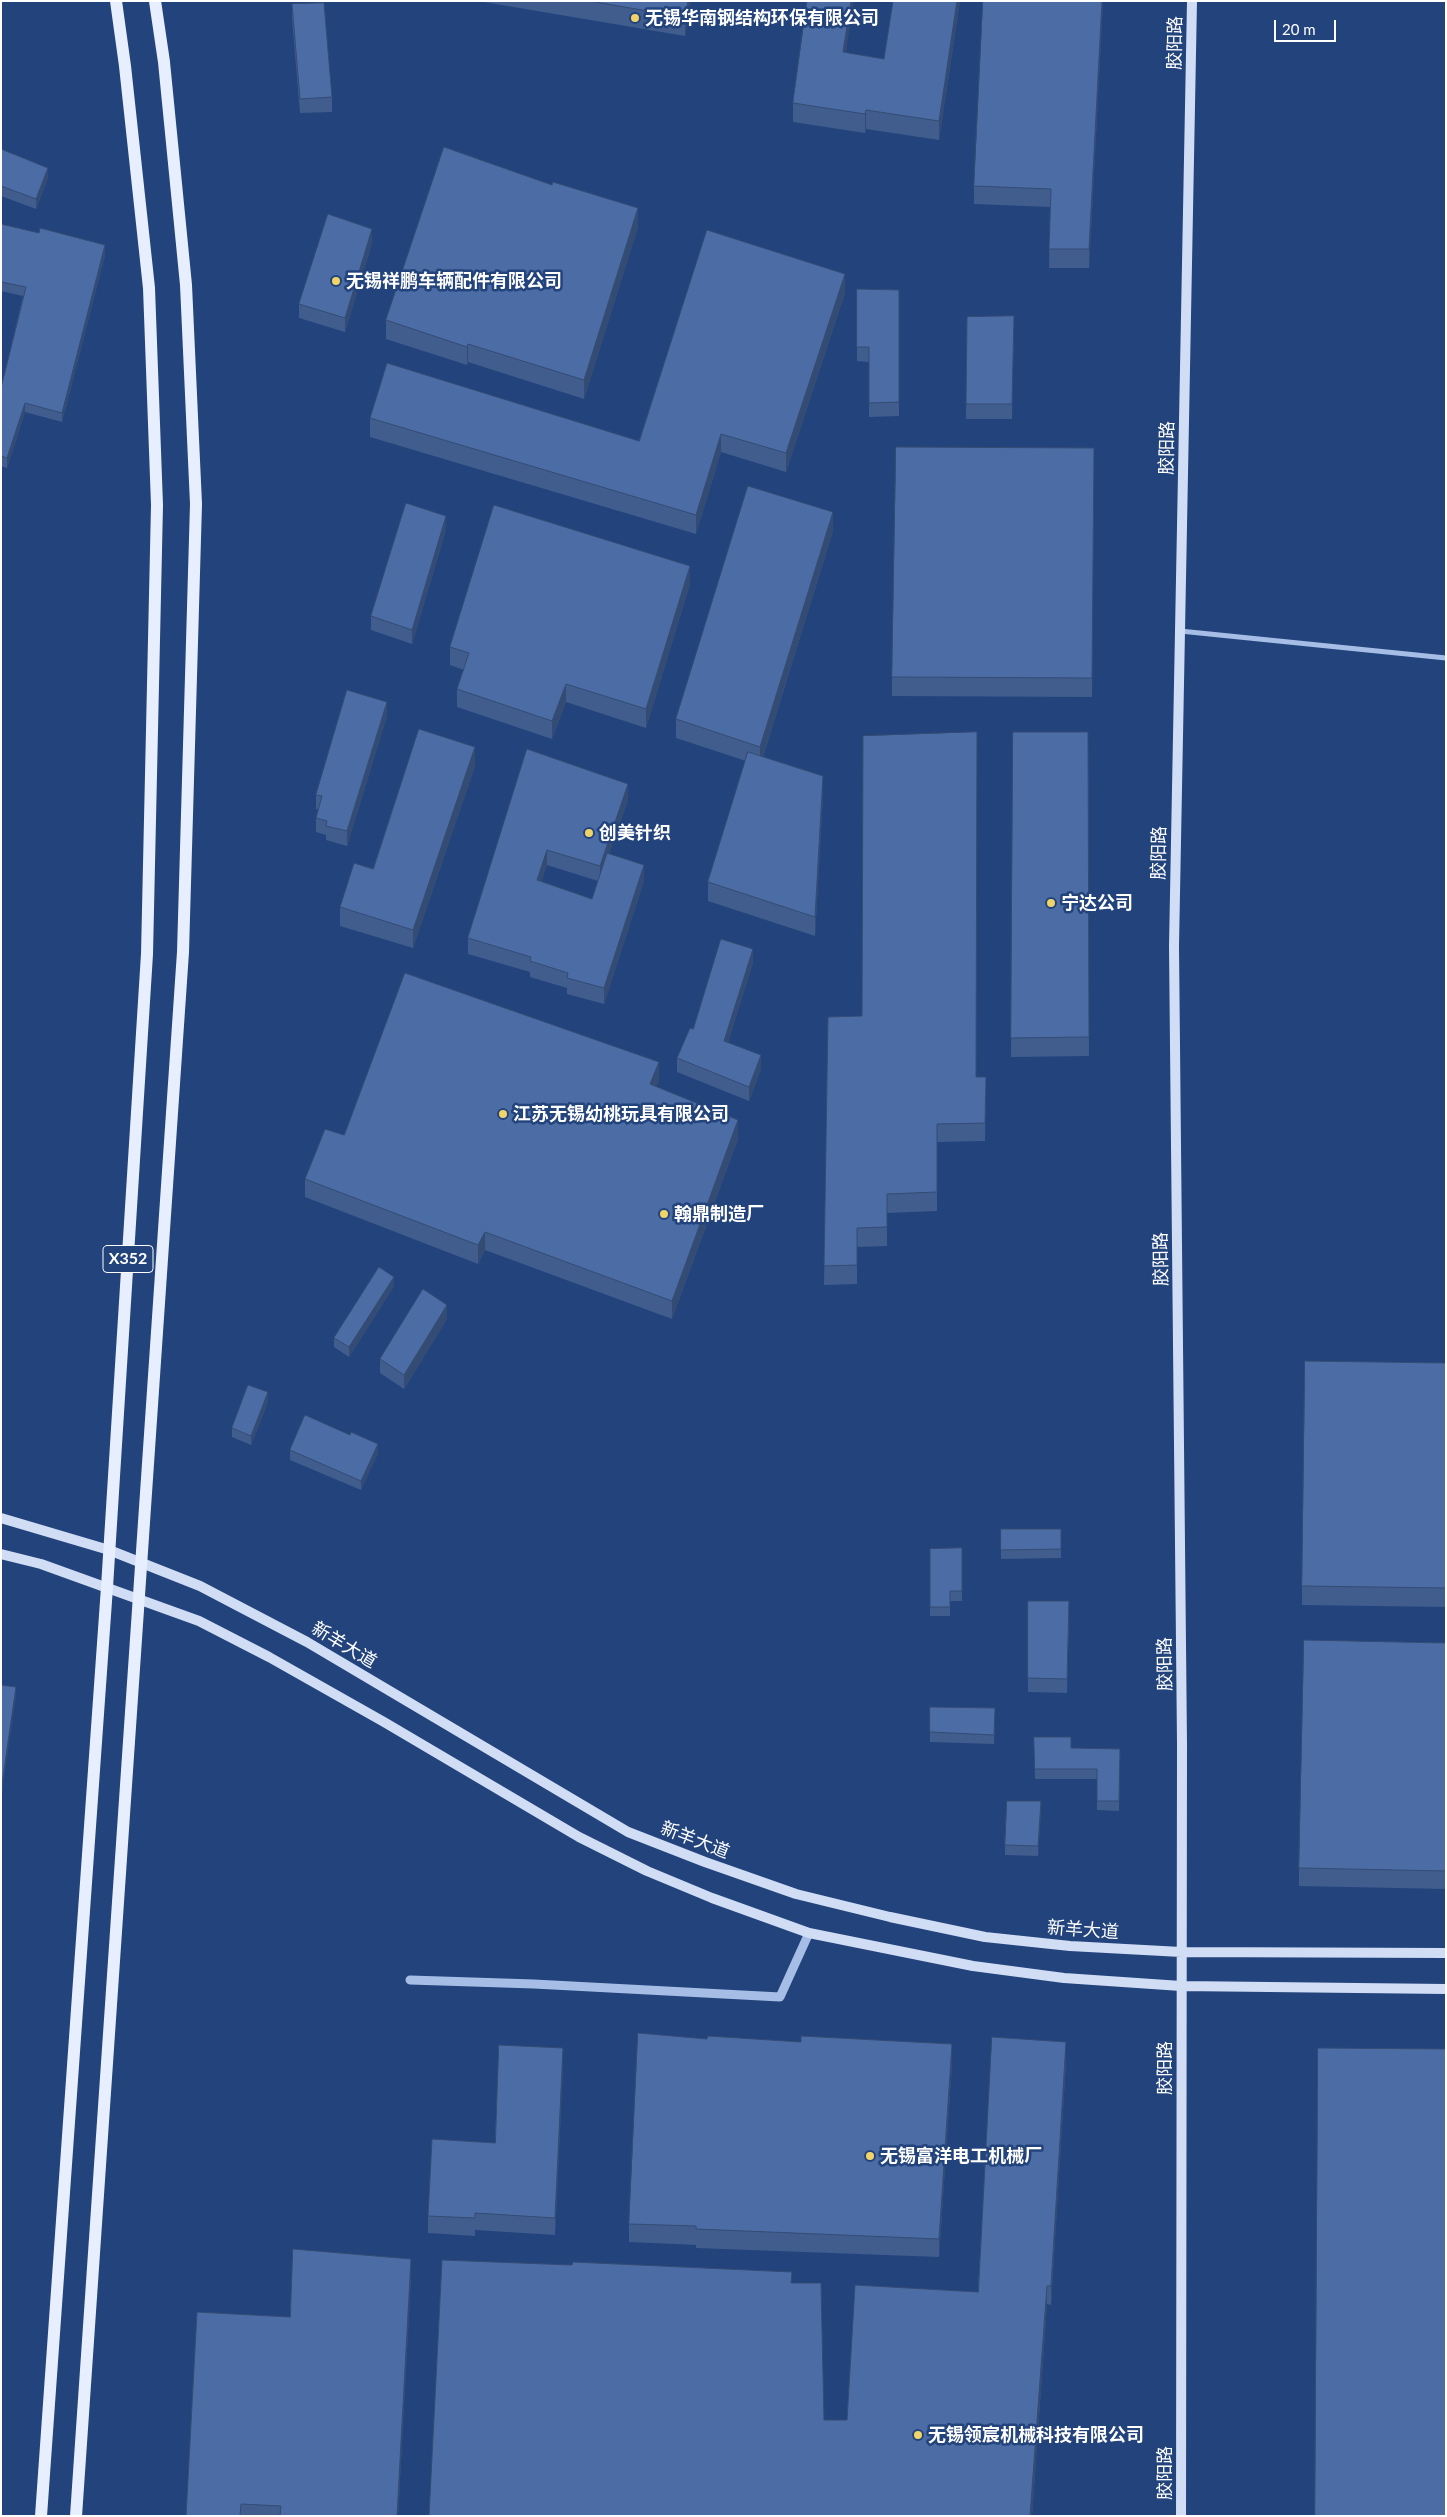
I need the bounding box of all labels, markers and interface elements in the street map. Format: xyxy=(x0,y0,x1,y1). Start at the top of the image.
place label: 无锡华南钢结构环保有限公司 xyxy=(645,7,879,29)
scale bar xyxy=(1277,10,1340,42)
marker: 无锡华南钢结构环保有限公司 xyxy=(629,12,641,24)
street label: 胶阳路 xyxy=(1164,16,1186,70)
text: 20 m xyxy=(1282,20,1316,38)
place label: 无锡祥鹏车辆配件有限公司 xyxy=(346,270,562,292)
marker: 无锡祥鹏车辆配件有限公司 xyxy=(330,275,342,287)
street label: 胶阳路 xyxy=(1156,421,1178,475)
place label: 创美针织 xyxy=(599,822,671,844)
street label: 胶阳路 xyxy=(1148,826,1170,880)
marker: 创美针织 xyxy=(583,827,595,839)
place label: 宁达公司 xyxy=(1061,892,1133,914)
marker: 宁达公司 xyxy=(1045,897,1057,909)
place label: 江苏无锡幼桃玩具有限公司 xyxy=(513,1103,729,1125)
marker: 江苏无锡幼桃玩具有限公司 xyxy=(497,1108,509,1120)
place label: 翰鼎制造厂 xyxy=(674,1203,764,1225)
marker: 翰鼎制造厂 xyxy=(658,1208,670,1220)
street label: 胶阳路 xyxy=(1150,1232,1172,1286)
road number: X352 xyxy=(103,1246,153,1272)
street label: 新羊大道 xyxy=(308,1617,380,1673)
street label: 胶阳路 xyxy=(1154,1637,1176,1691)
street label: 新羊大道 xyxy=(658,1817,732,1863)
street label: 新羊大道 xyxy=(1046,1917,1120,1943)
street label: 胶阳路 xyxy=(1154,2041,1176,2095)
place label: 无锡富洋电工机械厂 xyxy=(880,2145,1042,2167)
marker: 无锡富洋电工机械厂 xyxy=(864,2150,876,2162)
place label: 无锡领宸机械科技有限公司 xyxy=(928,2424,1144,2446)
marker: 无锡领宸机械科技有限公司 xyxy=(912,2429,924,2441)
street label: 胶阳路 xyxy=(1154,2446,1176,2500)

